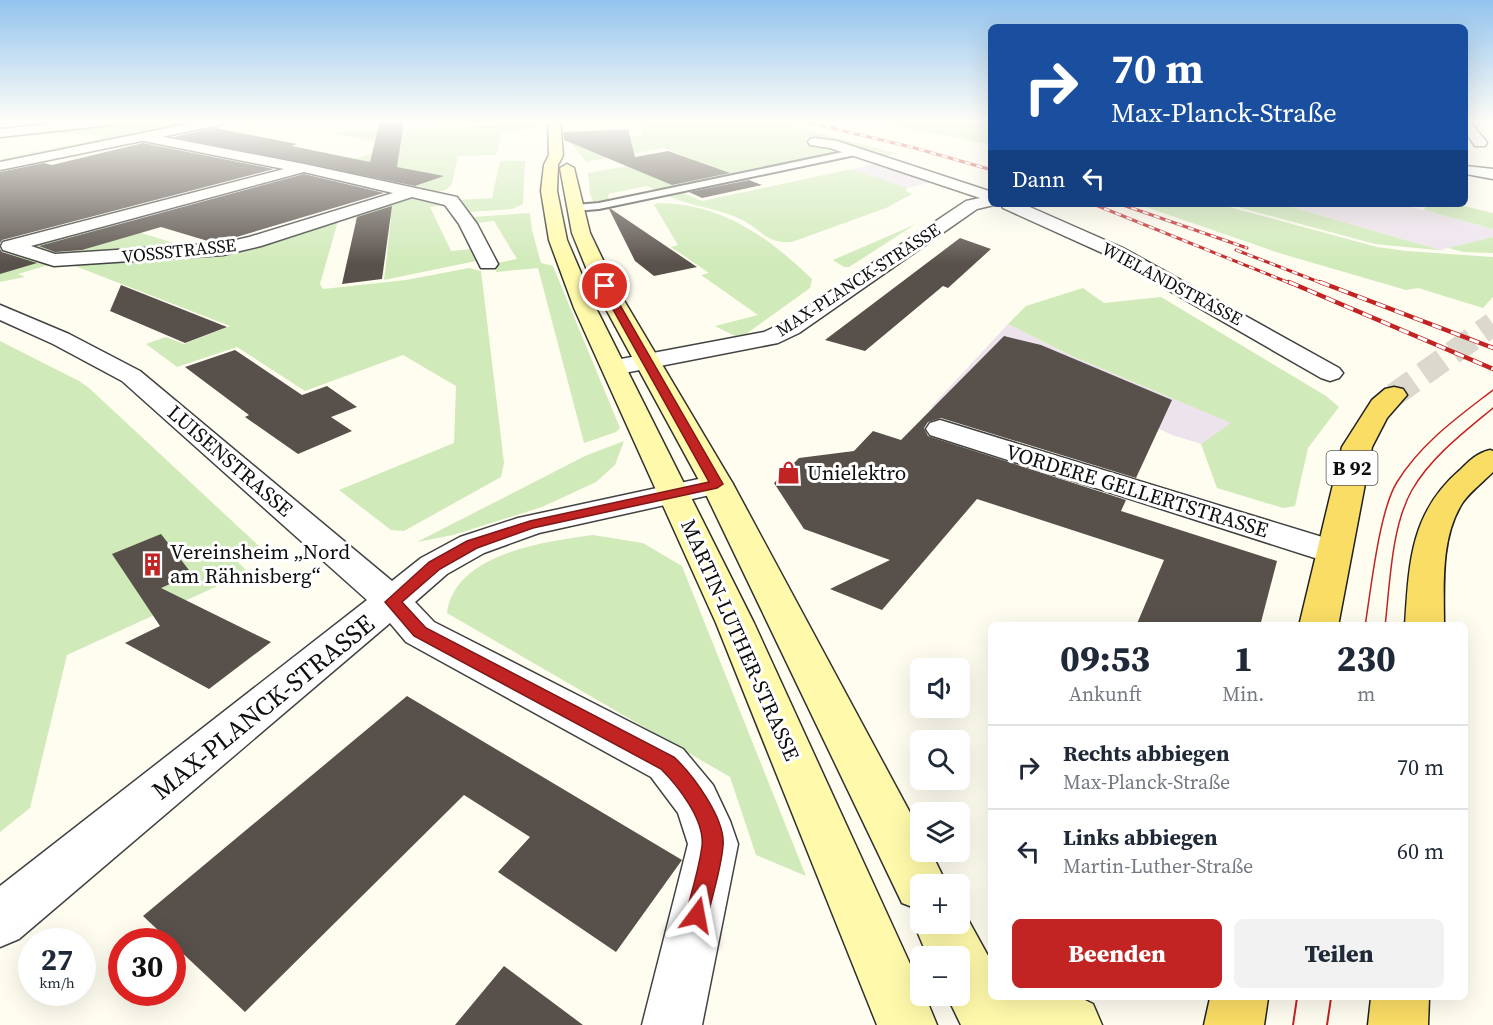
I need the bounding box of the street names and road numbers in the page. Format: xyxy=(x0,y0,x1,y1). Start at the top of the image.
street label: MAX-PLANCK-STRASSE xyxy=(771,217,945,342)
street label: VOSSSTRASSE xyxy=(121,232,237,269)
street label: WIELANDSTRASSE xyxy=(1098,236,1247,331)
street label: LUISENSTRASSE xyxy=(161,398,299,523)
street label: VORDERE GELLERTSTRASSE xyxy=(1002,437,1272,544)
road number: B 92 xyxy=(1326,451,1378,485)
street label: MARTIN-LUTHER-STRASSE xyxy=(674,515,807,765)
street label: MAX-PLANCK-STRASSE xyxy=(144,606,382,808)

